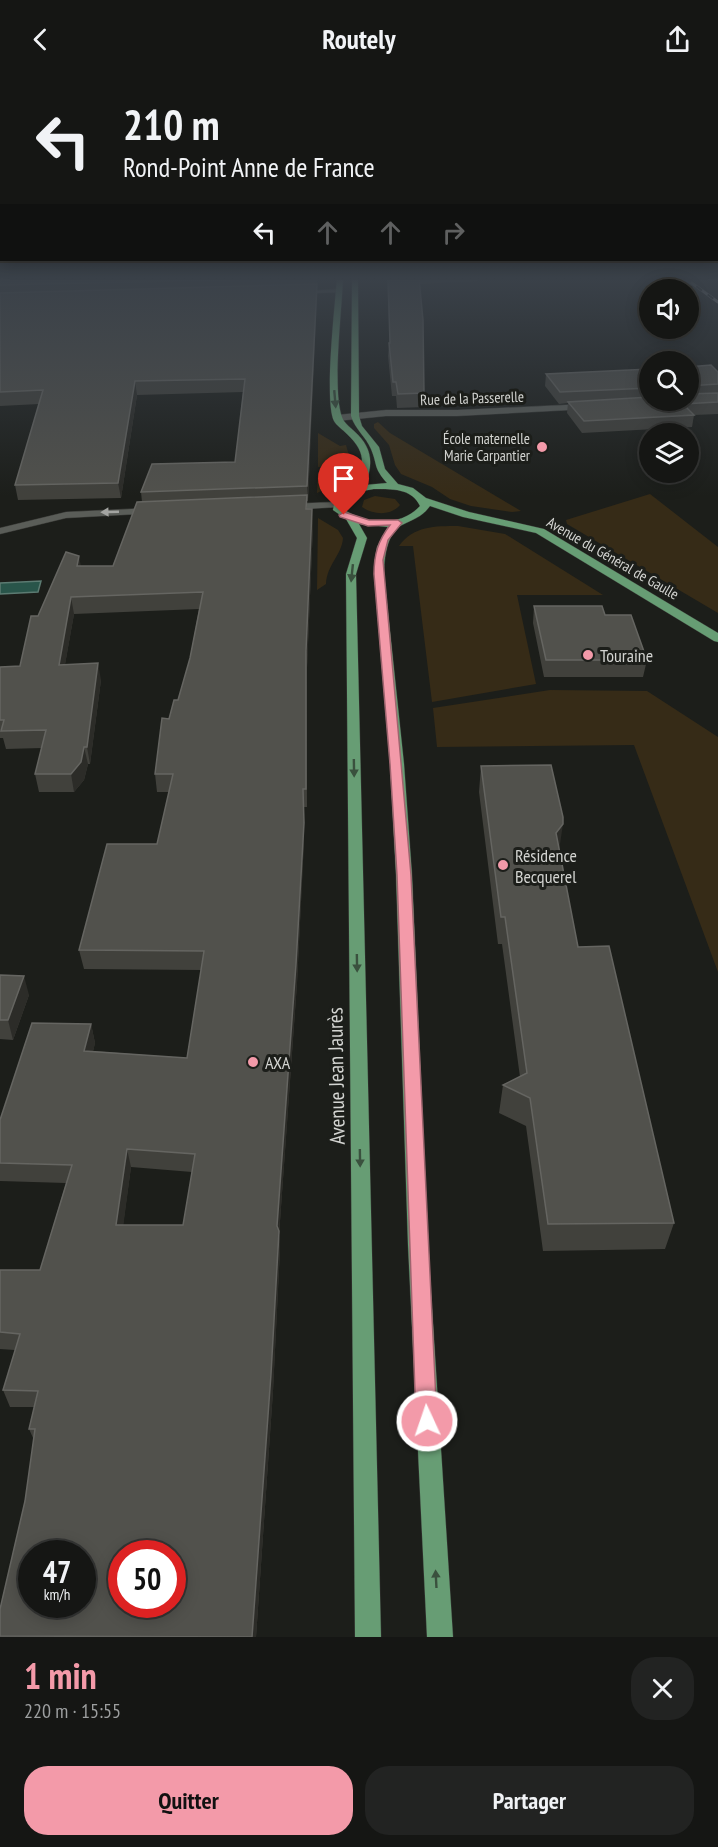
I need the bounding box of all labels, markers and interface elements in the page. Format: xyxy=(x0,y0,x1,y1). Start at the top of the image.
text: Routely xyxy=(322,22,396,56)
icon: back xyxy=(24,23,57,56)
icon: share xyxy=(661,23,694,56)
text: 210 m xyxy=(123,97,220,152)
icon: left xyxy=(24,102,102,180)
text: Rond-Point Anne de France xyxy=(123,150,375,184)
icon: left xyxy=(248,216,281,249)
icon: ahead xyxy=(311,216,344,249)
icon: ahead xyxy=(374,216,407,249)
icon: right xyxy=(437,216,470,249)
map controls xyxy=(639,279,699,483)
button: sound xyxy=(639,279,699,339)
button: search xyxy=(639,351,699,411)
street label: Rue de la Passerelle xyxy=(420,387,524,409)
one-way arrow xyxy=(330,389,340,408)
button: layers xyxy=(639,423,699,483)
place label: École maternelle Marie Carpantier xyxy=(443,429,531,465)
marker: École maternelle Marie Carpantier xyxy=(535,440,549,454)
pin xyxy=(318,453,369,515)
icon: arrive xyxy=(327,462,360,495)
one-way arrow xyxy=(100,507,119,517)
street label: Avenue du Général de Gaulle xyxy=(544,512,682,604)
one-way arrow xyxy=(347,564,357,583)
place label: Touraine xyxy=(600,644,653,667)
marker: Touraine xyxy=(581,648,595,662)
one-way arrow xyxy=(349,758,359,777)
place label: Résidence Becquerel xyxy=(515,844,577,888)
marker: Résidence Becquerel xyxy=(496,858,510,872)
one-way arrow xyxy=(352,953,362,972)
street label: Avenue Jean Jaurès xyxy=(321,1007,351,1145)
place label: AXA xyxy=(265,1051,291,1074)
marker: AXA xyxy=(246,1055,260,1069)
one-way arrow xyxy=(355,1148,365,1167)
position arrow xyxy=(395,1389,459,1453)
speed limit sign: 50 xyxy=(108,1540,186,1618)
text: 47 xyxy=(43,1552,71,1591)
one-way arrow xyxy=(432,1569,441,1588)
text: km/h xyxy=(44,1585,70,1604)
text: 1 min xyxy=(24,1652,97,1699)
button: close xyxy=(631,1657,694,1720)
text: 220 m · 15:55 xyxy=(24,1698,121,1724)
button: Quitter xyxy=(24,1766,353,1835)
button: Partager xyxy=(365,1766,694,1835)

